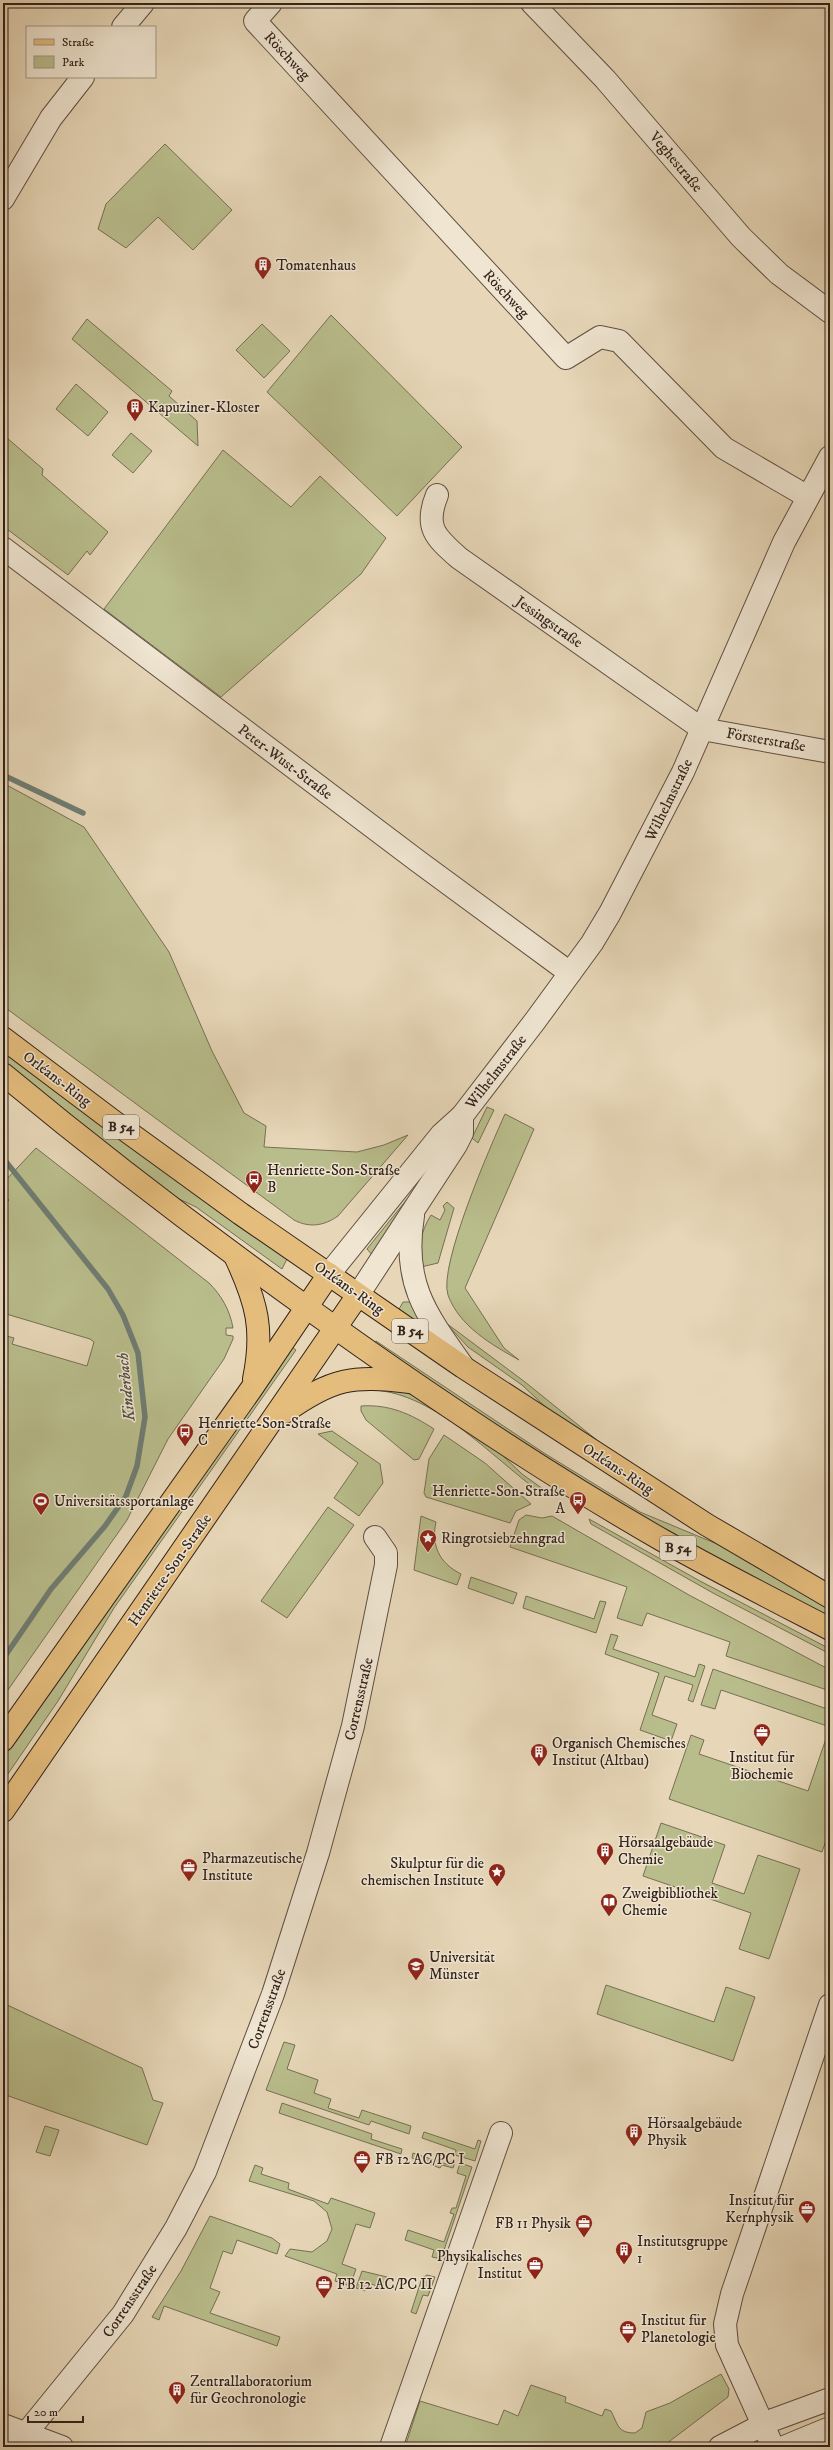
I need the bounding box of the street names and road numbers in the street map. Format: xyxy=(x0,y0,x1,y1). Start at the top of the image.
street label: Röschweg xyxy=(260,28,315,85)
street label: Veghestraße xyxy=(645,127,707,196)
street label: Röschweg xyxy=(479,266,534,323)
street label: Jessingstraße xyxy=(510,591,586,652)
street label: Peter-Wust-Straße xyxy=(234,720,336,804)
street label: Försterstraße xyxy=(725,724,807,756)
street label: Wilhelmstraße xyxy=(641,756,697,845)
street label: Wilhelmstraße xyxy=(461,1031,531,1114)
street label: Orléans-Ring xyxy=(19,1047,96,1111)
road number: B 54 xyxy=(103,1115,139,1139)
street label: Orléans-Ring xyxy=(310,1257,388,1319)
road number: B 54 xyxy=(392,1319,428,1343)
street label: Orléans-Ring xyxy=(579,1439,658,1499)
street label: Henriette-Son-Straße xyxy=(124,1510,216,1630)
road number: B 54 xyxy=(660,1536,696,1560)
street label: Corrensstraße xyxy=(340,1656,378,1742)
street label: Corrensstraße xyxy=(244,1966,290,2052)
street label: Corrensstraße xyxy=(98,2261,162,2341)

